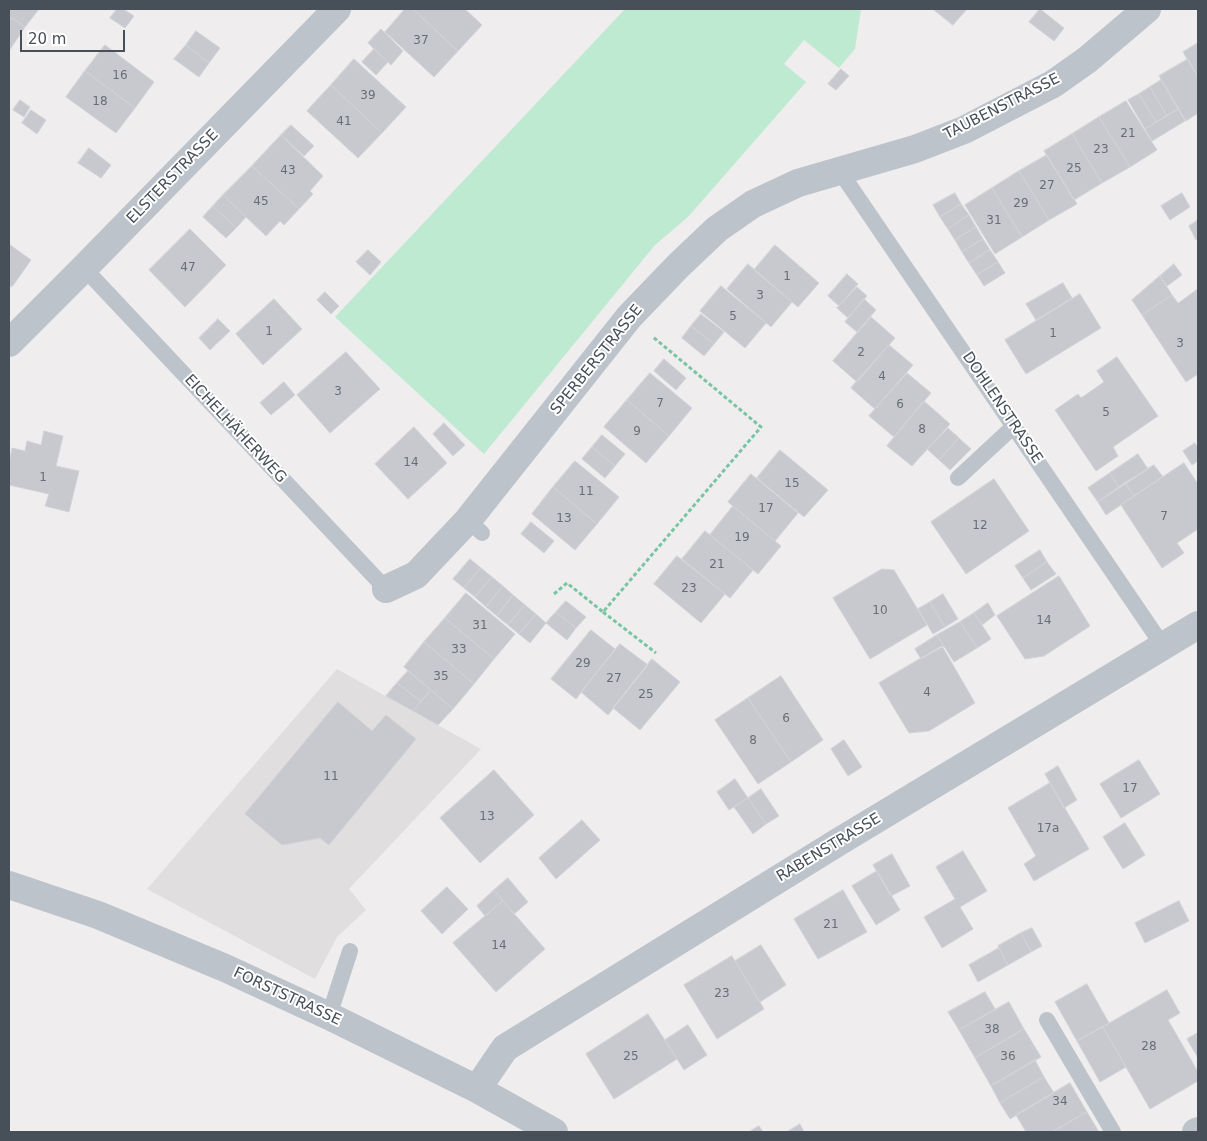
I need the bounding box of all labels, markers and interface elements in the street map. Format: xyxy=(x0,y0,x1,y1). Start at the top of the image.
scale bar xyxy=(22,20,128,52)
text: 20 m xyxy=(28,30,66,48)
house number: 37 xyxy=(413,34,429,48)
house number: 16 xyxy=(112,69,128,83)
street label: TAUBENSTRASSE xyxy=(941,70,1063,144)
house number: 39 xyxy=(360,89,376,103)
house number: 18 xyxy=(92,95,108,109)
house number: 41 xyxy=(336,115,352,129)
street label: ELSTERSTRASSE xyxy=(124,126,222,228)
house number: 21 xyxy=(1120,127,1136,141)
house number: 23 xyxy=(1093,143,1109,157)
house number: 25 xyxy=(1066,162,1082,176)
house number: 43 xyxy=(280,164,296,178)
house number: 27 xyxy=(1039,179,1055,193)
house number: 45 xyxy=(253,195,269,209)
house number: 29 xyxy=(1013,197,1029,211)
house number: 31 xyxy=(986,214,1002,228)
house number: 47 xyxy=(180,261,196,275)
house number: 1 xyxy=(783,270,791,284)
house number: 3 xyxy=(756,289,764,303)
street label: SPERBERSTRASSE xyxy=(547,302,647,418)
house number: 5 xyxy=(729,310,737,324)
house number: 1 xyxy=(265,325,273,339)
house number: 1 xyxy=(1049,327,1057,341)
house number: 3 xyxy=(1176,337,1184,351)
house number: 2 xyxy=(857,346,865,360)
street label: DOHLENSTRASSE xyxy=(958,349,1046,467)
house number: 4 xyxy=(878,370,886,384)
street label: EICHELHÄHERWEG xyxy=(180,371,290,487)
house number: 3 xyxy=(334,385,342,399)
house number: 7 xyxy=(656,397,664,411)
house number: 6 xyxy=(896,398,904,412)
house number: 5 xyxy=(1102,406,1110,420)
house number: 8 xyxy=(918,423,926,437)
house number: 9 xyxy=(633,425,641,439)
house number: 14 xyxy=(403,456,419,470)
house number: 1 xyxy=(39,471,47,485)
house number: 15 xyxy=(784,477,800,491)
house number: 11 xyxy=(578,485,594,499)
house number: 17 xyxy=(758,502,774,516)
house number: 7 xyxy=(1160,510,1168,524)
house number: 13 xyxy=(556,512,572,526)
house number: 12 xyxy=(972,519,988,533)
house number: 19 xyxy=(734,531,750,545)
house number: 21 xyxy=(709,558,725,572)
house number: 23 xyxy=(681,582,697,596)
house number: 10 xyxy=(872,604,888,618)
house number: 14 xyxy=(1036,614,1052,628)
house number: 31 xyxy=(472,619,488,633)
house number: 33 xyxy=(451,643,467,657)
house number: 29 xyxy=(575,657,591,671)
house number: 35 xyxy=(433,670,449,684)
house number: 27 xyxy=(606,672,622,686)
house number: 4 xyxy=(923,686,931,700)
house number: 25 xyxy=(638,688,654,702)
house number: 6 xyxy=(782,712,790,726)
house number: 8 xyxy=(749,734,757,748)
house number: 11 xyxy=(323,770,339,784)
house number: 17 xyxy=(1122,782,1138,796)
house number: 13 xyxy=(479,810,495,824)
street label: RABENSTRASSE xyxy=(774,810,884,886)
house number: 17a xyxy=(1037,822,1059,836)
house number: 21 xyxy=(823,918,839,932)
house number: 14 xyxy=(491,939,507,953)
street label: FORSTSTRASSE xyxy=(230,964,344,1030)
house number: 23 xyxy=(714,987,730,1001)
house number: 38 xyxy=(984,1023,1000,1037)
house number: 28 xyxy=(1141,1040,1157,1054)
house number: 25 xyxy=(623,1050,639,1064)
house number: 36 xyxy=(1000,1050,1016,1064)
house number: 34 xyxy=(1052,1095,1068,1109)

